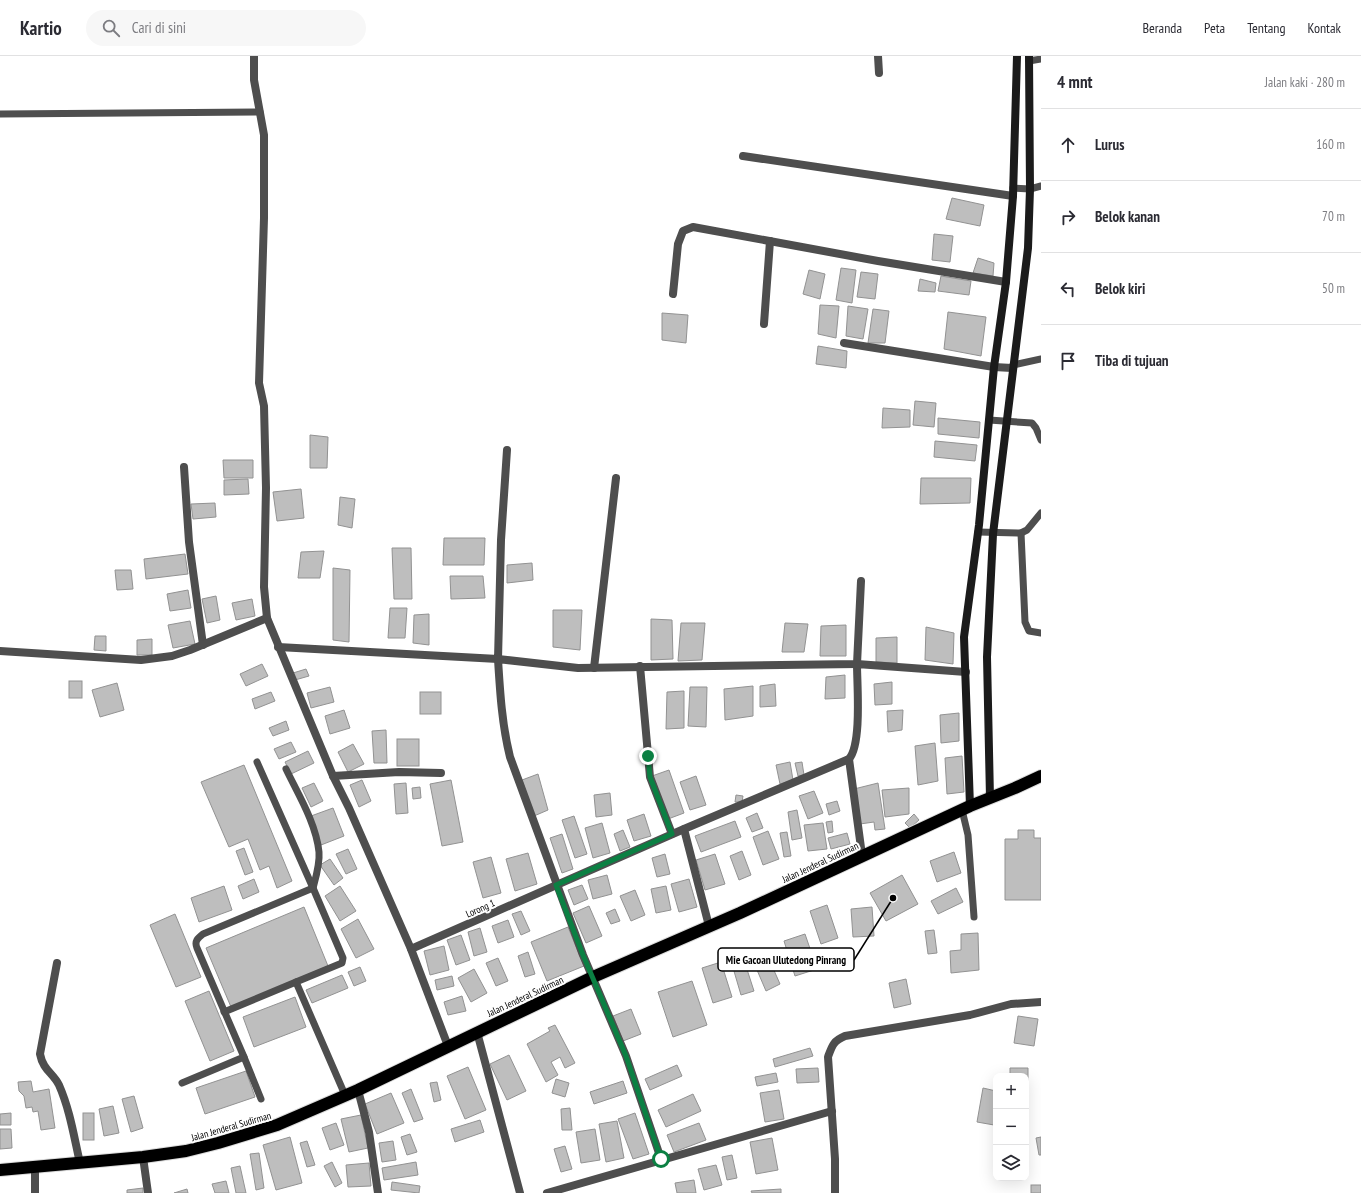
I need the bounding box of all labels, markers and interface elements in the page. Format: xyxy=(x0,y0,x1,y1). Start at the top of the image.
search box xyxy=(86,10,366,46)
text: Kartio xyxy=(20,16,62,40)
icon: search xyxy=(100,17,122,39)
text: Cari di sini xyxy=(132,18,186,37)
text: Beranda xyxy=(1142,19,1182,37)
text: Peta xyxy=(1204,19,1225,37)
text: Tentang xyxy=(1247,19,1286,37)
text: Kontak xyxy=(1308,19,1341,37)
text: 4 mnt xyxy=(1057,71,1092,93)
text: Jalan kaki · 280 m xyxy=(1265,74,1345,91)
icon: ahead xyxy=(1057,134,1079,156)
text: Lurus xyxy=(1095,135,1124,154)
text: 160 m xyxy=(1316,136,1345,153)
icon: right xyxy=(1057,206,1079,228)
text: Belok kanan xyxy=(1095,207,1160,226)
text: 70 m xyxy=(1322,208,1345,225)
icon: left xyxy=(1057,278,1079,300)
text: Belok kiri xyxy=(1095,279,1145,298)
text: 50 m xyxy=(1322,280,1345,297)
icon: arrive xyxy=(1057,350,1079,372)
text: Tiba di tujuan xyxy=(1095,351,1169,370)
route end xyxy=(639,747,657,765)
street label: Jalan Jenderal Sudirman xyxy=(779,839,860,886)
street label: Lorong 1 xyxy=(464,896,497,921)
callout: Mie Gacoan Ulutedong Pinrang xyxy=(718,948,854,971)
text: Mie Gacoan Ulutedong Pinrang xyxy=(726,953,846,967)
street label: Jalan Jenderal Sudirman xyxy=(484,973,565,1020)
map controls xyxy=(993,1073,1029,1181)
button: + xyxy=(993,1073,1029,1109)
street label: Jalan Jenderal Sudirman xyxy=(189,1109,273,1144)
button: − xyxy=(993,1109,1029,1145)
button: layers xyxy=(993,1145,1029,1181)
route start xyxy=(652,1150,670,1168)

